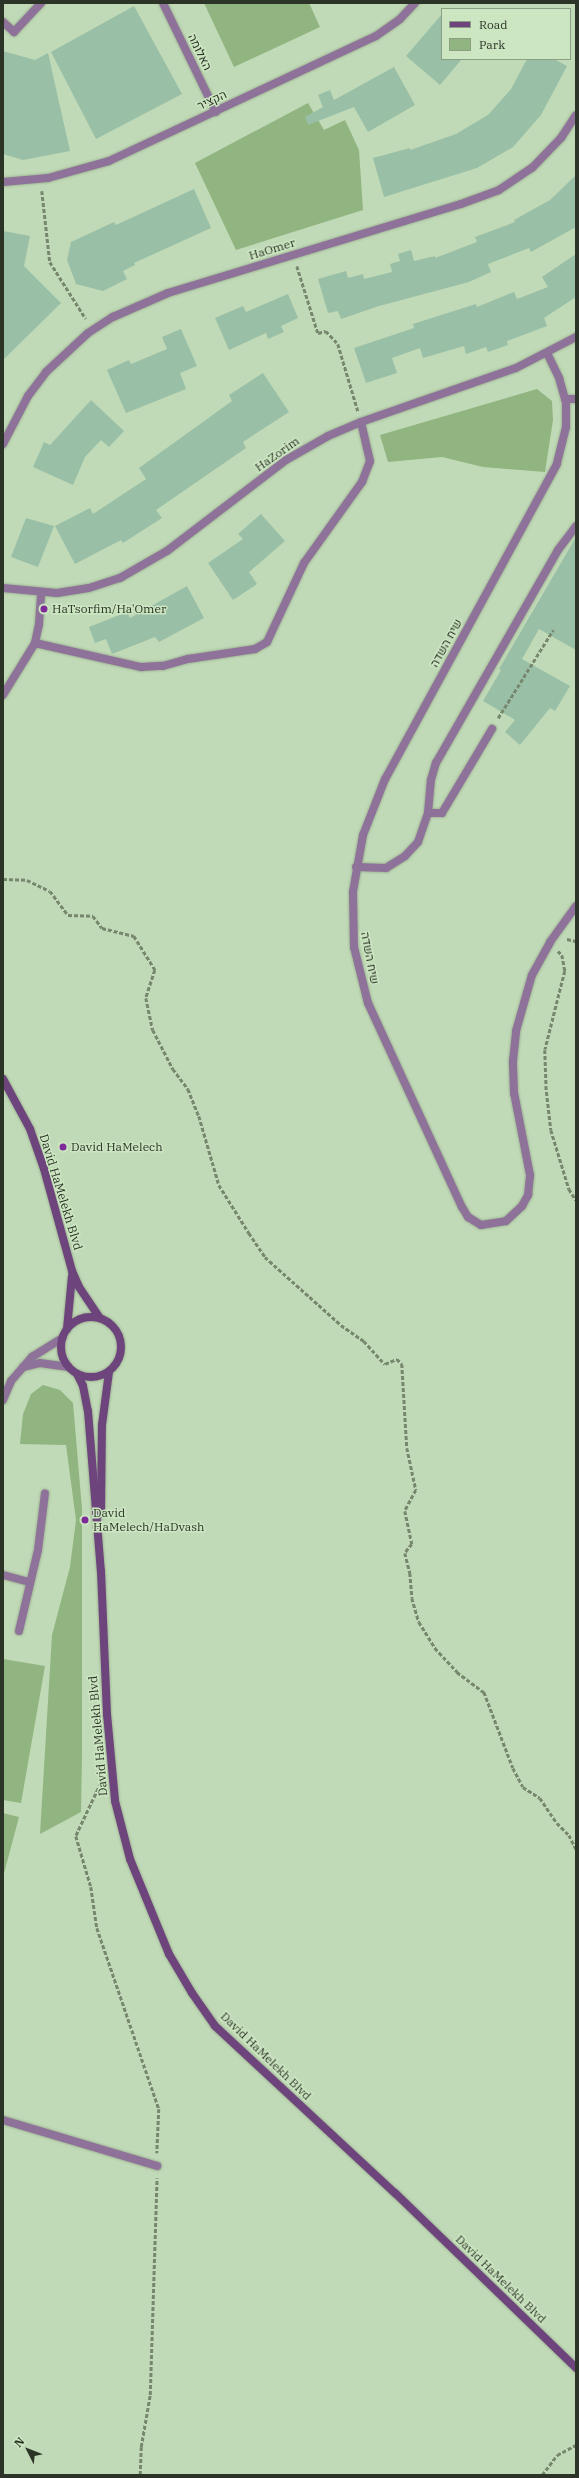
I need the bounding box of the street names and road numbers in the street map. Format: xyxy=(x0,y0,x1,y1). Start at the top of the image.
street label: האלומה xyxy=(185,31,215,73)
street label: הקציר xyxy=(195,87,229,113)
street label: HaOmer xyxy=(247,235,297,263)
street label: HaZorim xyxy=(252,434,302,474)
street label: שיח השדה xyxy=(427,616,465,670)
street label: שיח השדה xyxy=(358,931,382,985)
street label: David HaMelekh Blvd xyxy=(36,1132,86,1252)
street label: David HaMelekh Blvd xyxy=(86,1675,110,1797)
street label: David HaMelekh Blvd xyxy=(218,2009,314,2103)
street label: David HaMelekh Blvd xyxy=(453,2232,549,2326)

